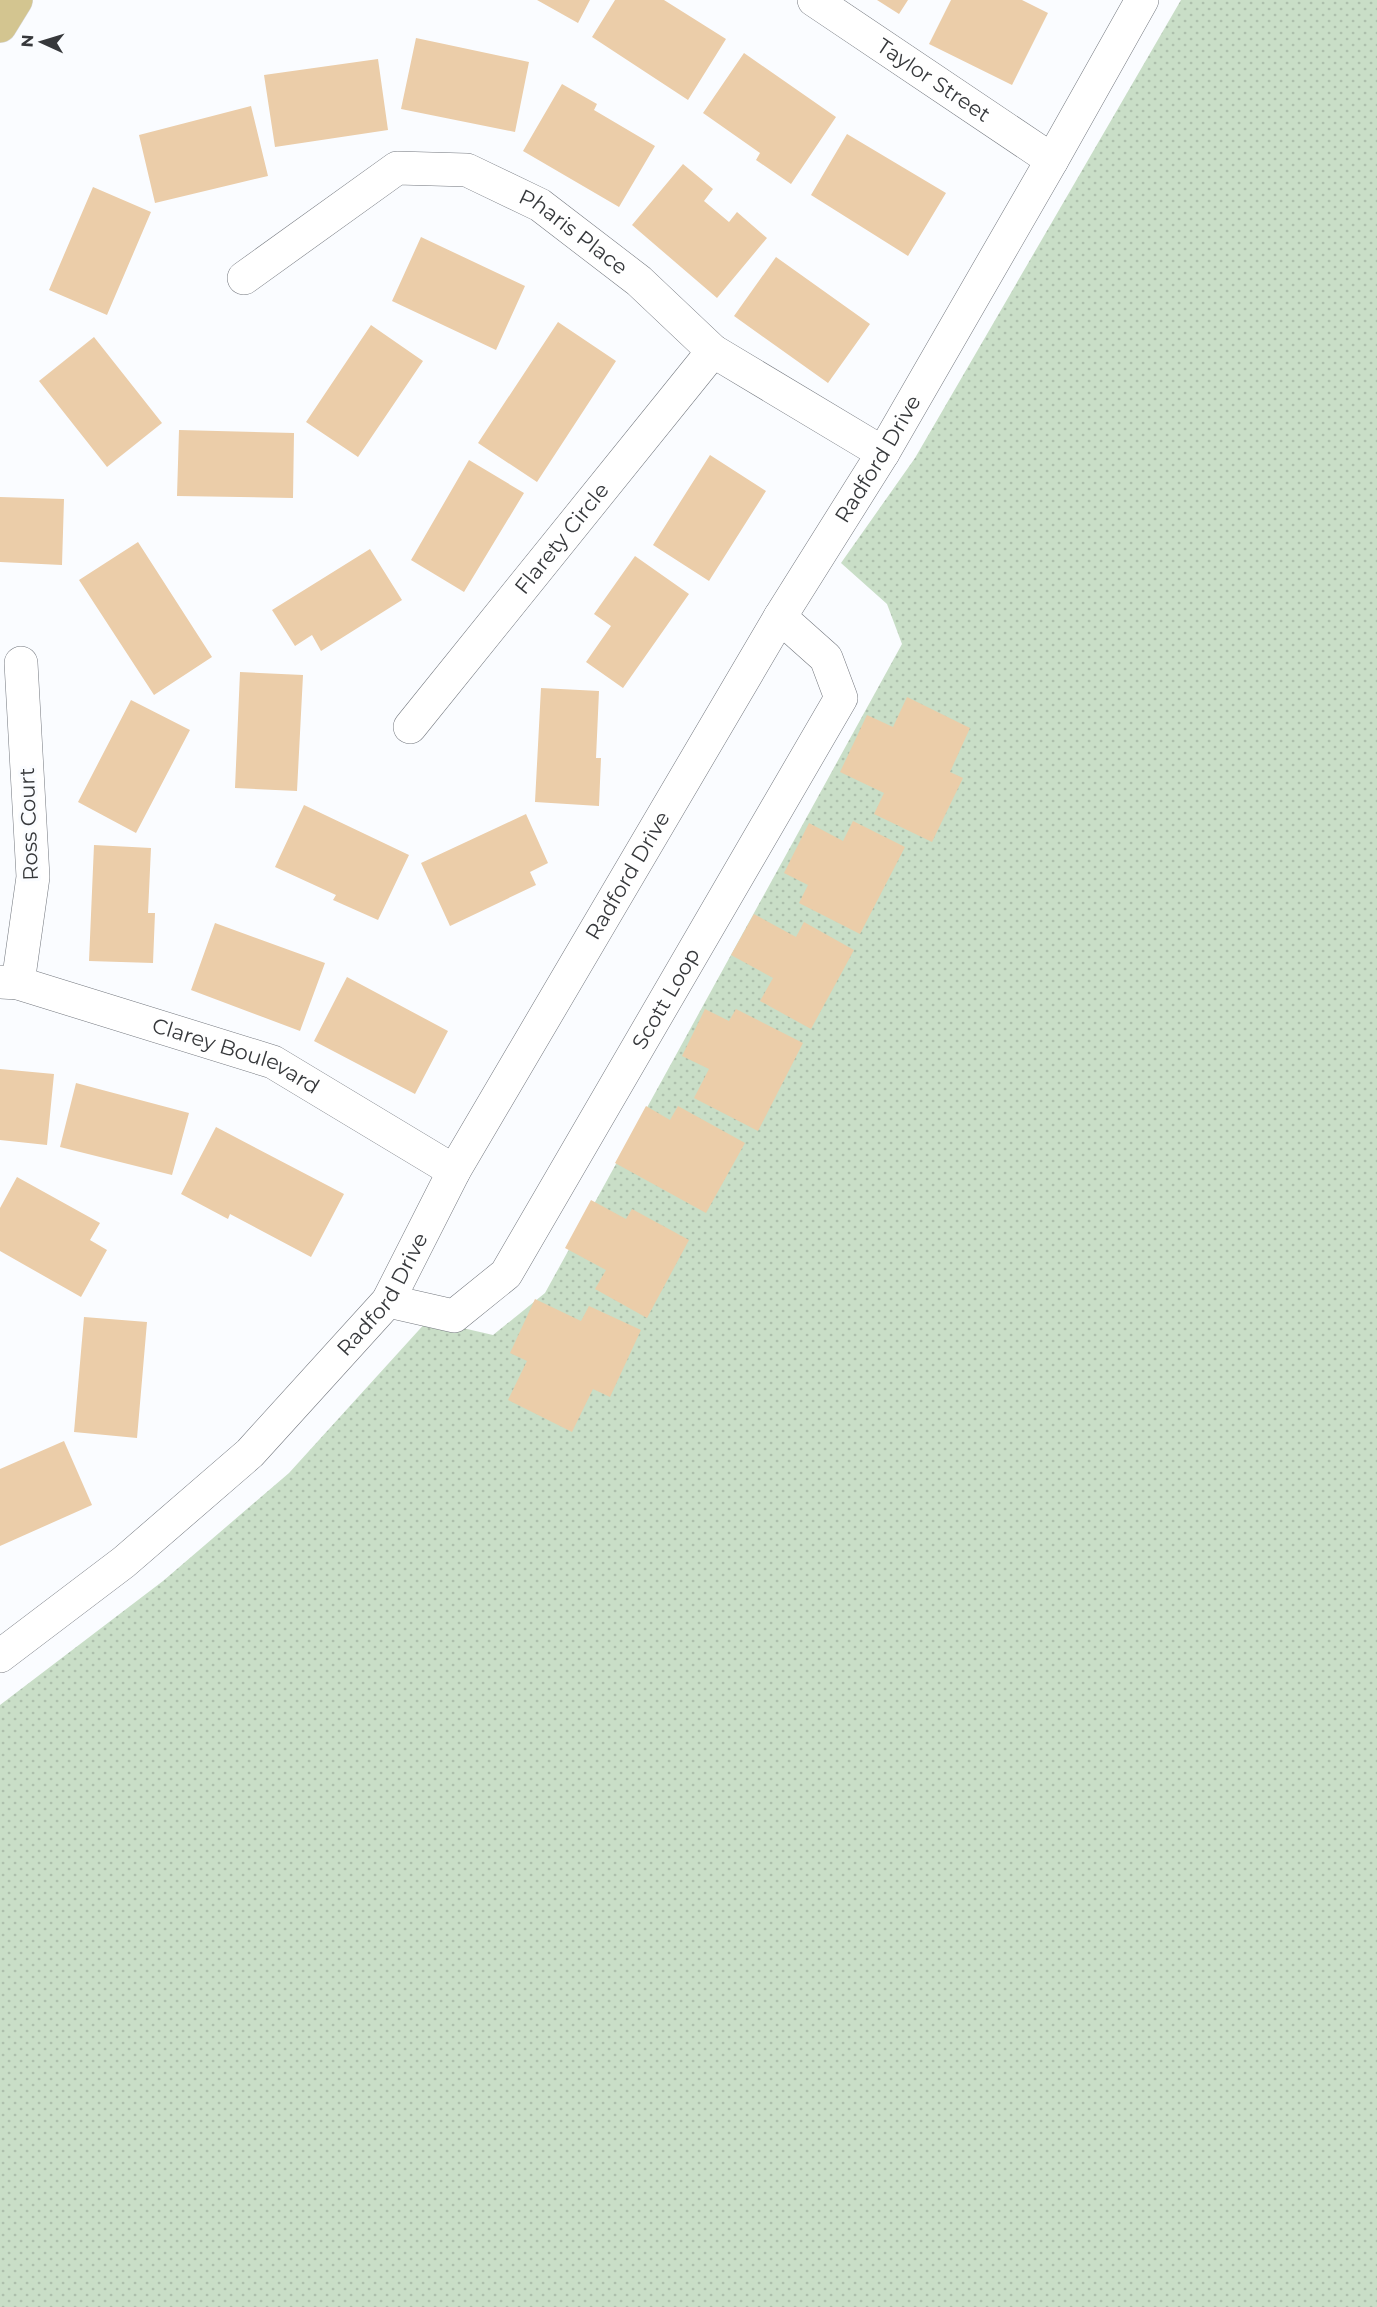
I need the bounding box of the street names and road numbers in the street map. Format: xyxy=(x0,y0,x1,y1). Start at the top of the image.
street label: Taylor Street xyxy=(872,33,995,127)
street label: Pharis Place xyxy=(515,184,633,280)
street label: Radford Drive xyxy=(829,391,926,527)
street label: Flarety Circle xyxy=(509,478,614,599)
street label: Ross Court xyxy=(14,767,43,881)
street label: Radford Drive xyxy=(580,807,675,944)
street label: Scott Loop xyxy=(627,943,705,1054)
street label: Clarey Boulevard xyxy=(149,1012,324,1099)
street label: Radford Drive xyxy=(331,1228,433,1361)

